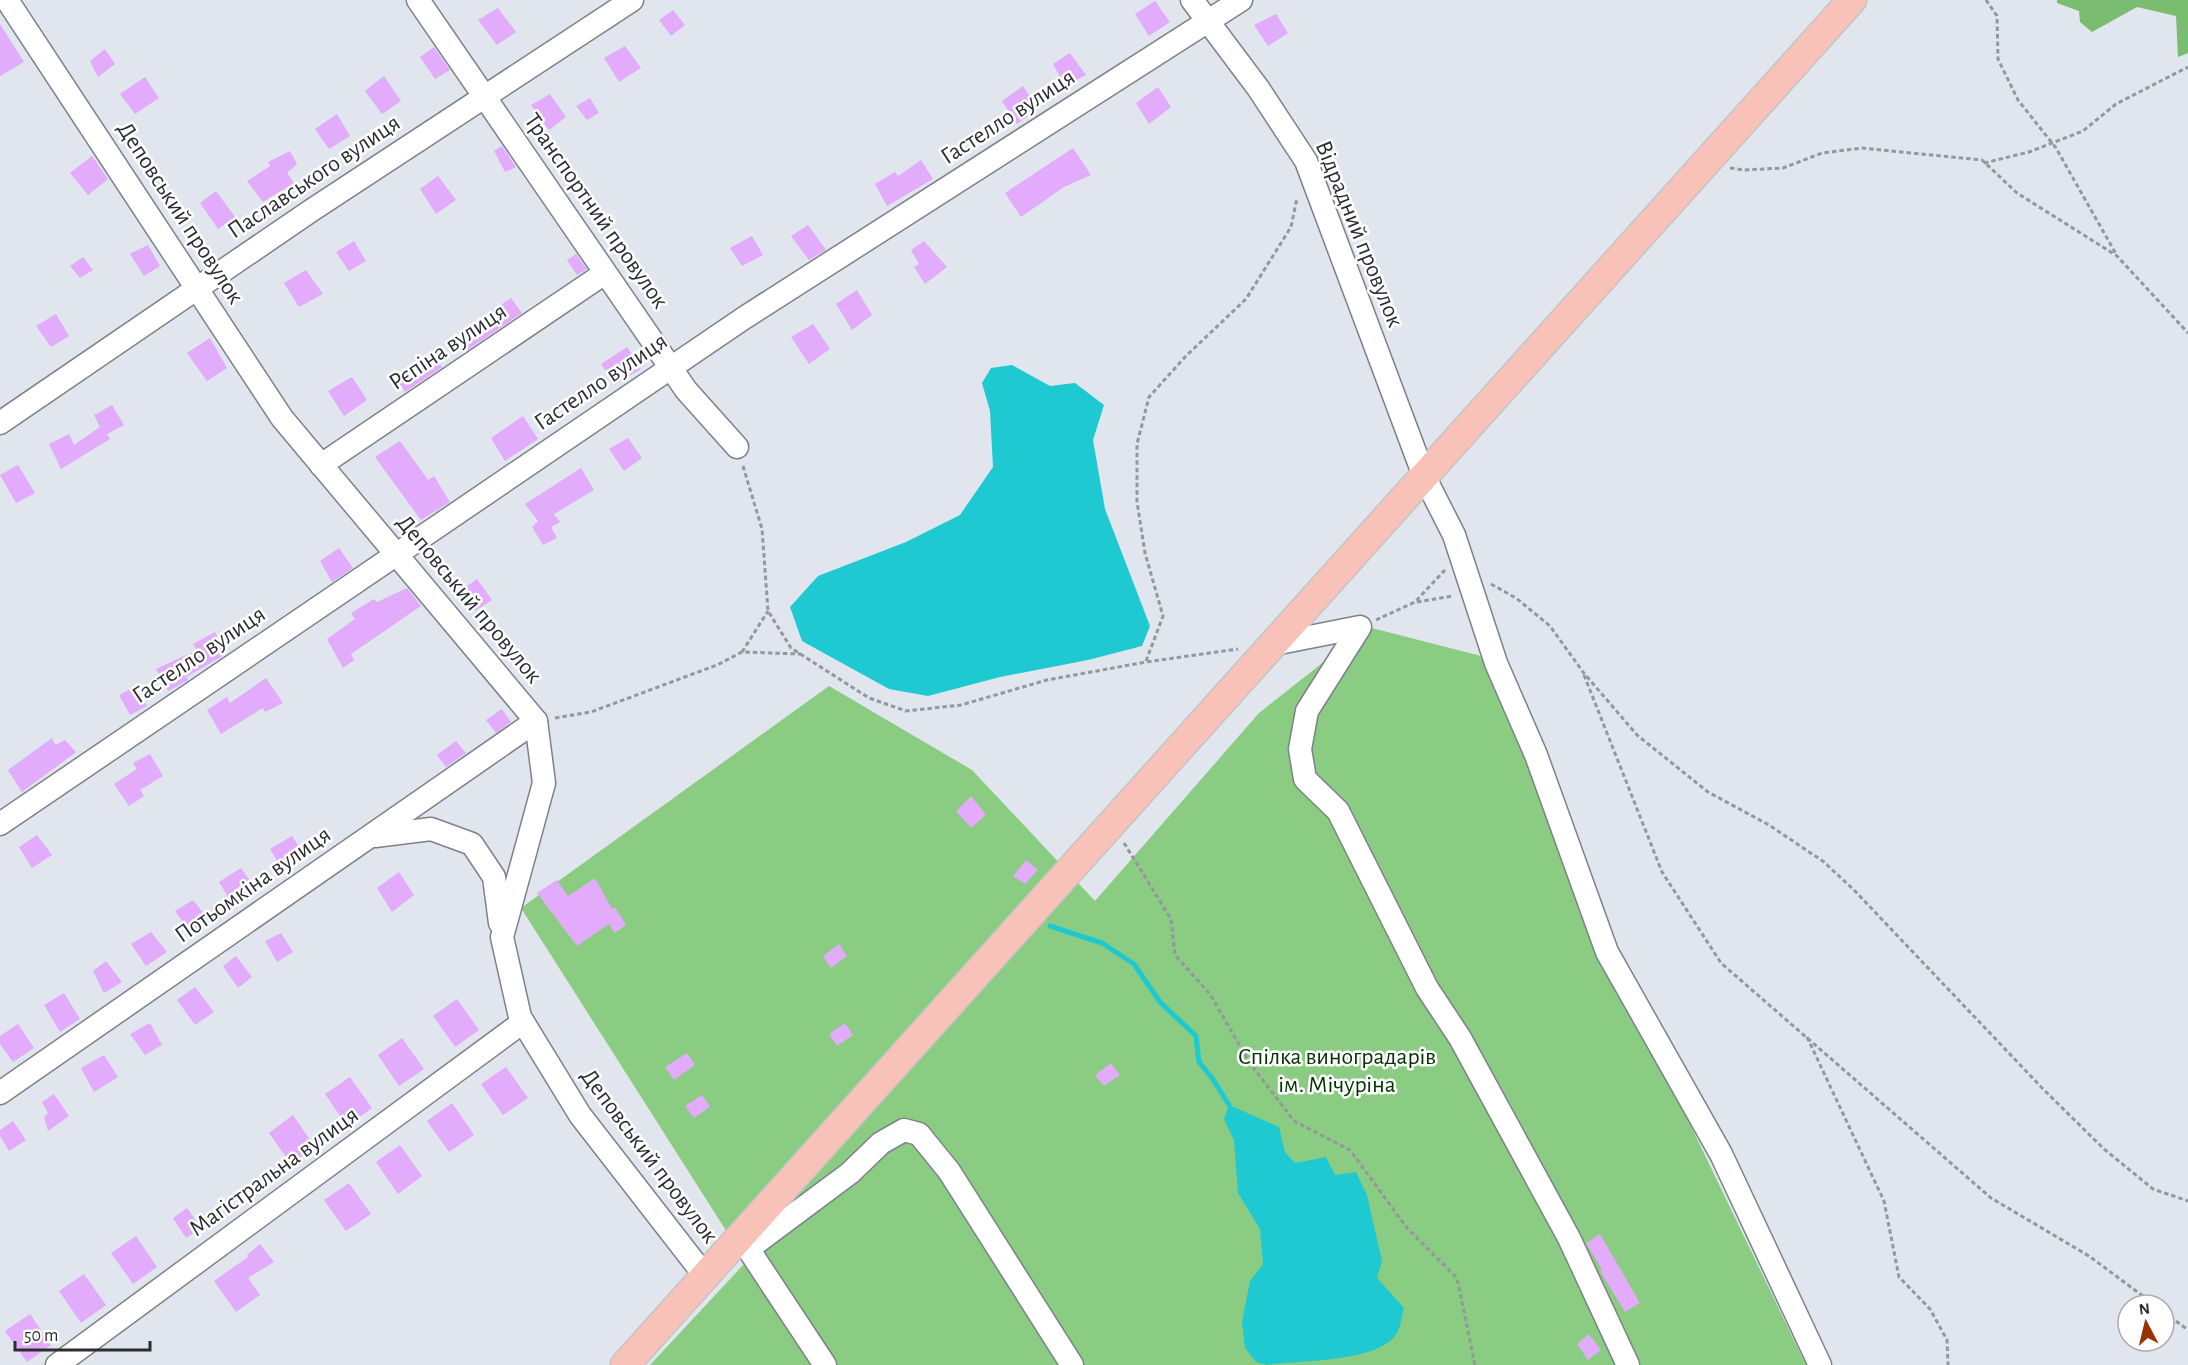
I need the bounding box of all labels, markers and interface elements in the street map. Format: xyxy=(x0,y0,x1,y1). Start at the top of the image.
street label: Гастелло вулиця xyxy=(937,65,1079,169)
street label: Транспортний провулок xyxy=(520,109,672,313)
street label: Паславського вулиця xyxy=(223,111,405,243)
street label: Деповський провулок xyxy=(112,118,248,308)
street label: Відрадний провулок xyxy=(1311,137,1407,331)
street label: Рєпіна вулиця xyxy=(385,299,511,395)
street label: Гастелло вулиця xyxy=(530,329,672,435)
street label: Деповський провулок xyxy=(392,510,546,688)
street label: Гастелло вулиця xyxy=(128,602,270,708)
street label: Потьомкіна вулиця xyxy=(171,822,335,948)
park label: Спілка виноградарів ім. Мічуріна xyxy=(1238,1045,1436,1097)
street label: Деповський провулок xyxy=(576,1064,722,1248)
street label: Магістральна вулиця xyxy=(185,1103,363,1241)
north arrow xyxy=(2116,1293,2176,1353)
text: N xyxy=(2138,1300,2151,1318)
scale bar xyxy=(15,1314,150,1352)
text: 50 m xyxy=(24,1327,58,1345)

